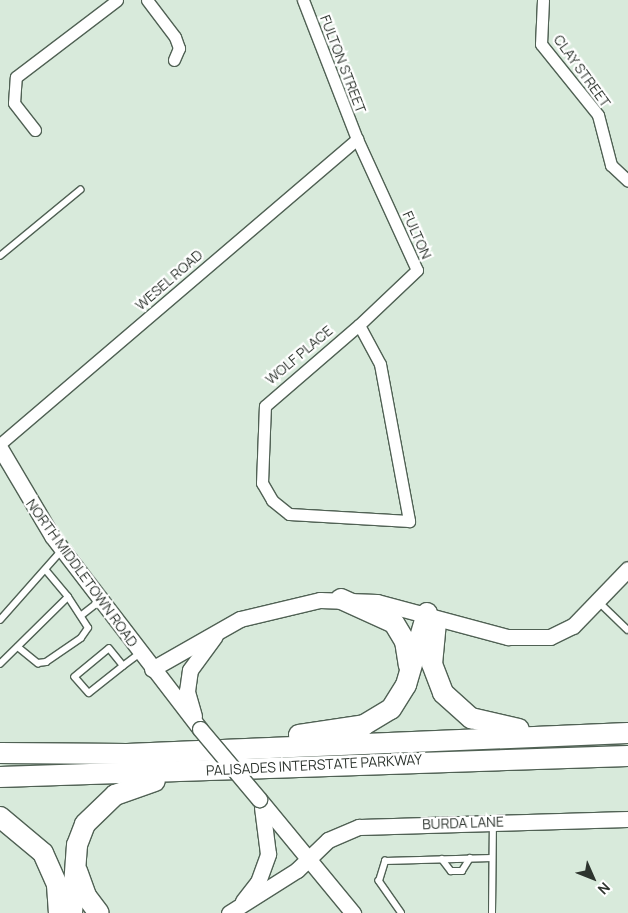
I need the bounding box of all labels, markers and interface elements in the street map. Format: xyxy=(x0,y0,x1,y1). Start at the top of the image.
street label: FULTON STREET xyxy=(317,13,369,115)
street label: CLAY STREET xyxy=(550,31,614,111)
street label: FULTON xyxy=(399,208,435,262)
street label: WESEL ROAD xyxy=(132,246,206,314)
street label: WOLF PLACE xyxy=(262,322,336,388)
street label: NORTH MIDDLETOWN ROAD xyxy=(23,496,141,650)
street label: PALISADES INTERSTATE PARKWAY xyxy=(205,751,423,779)
street label: BURDA LANE xyxy=(422,813,504,833)
north arrow xyxy=(568,853,618,903)
text: N xyxy=(594,879,614,899)

